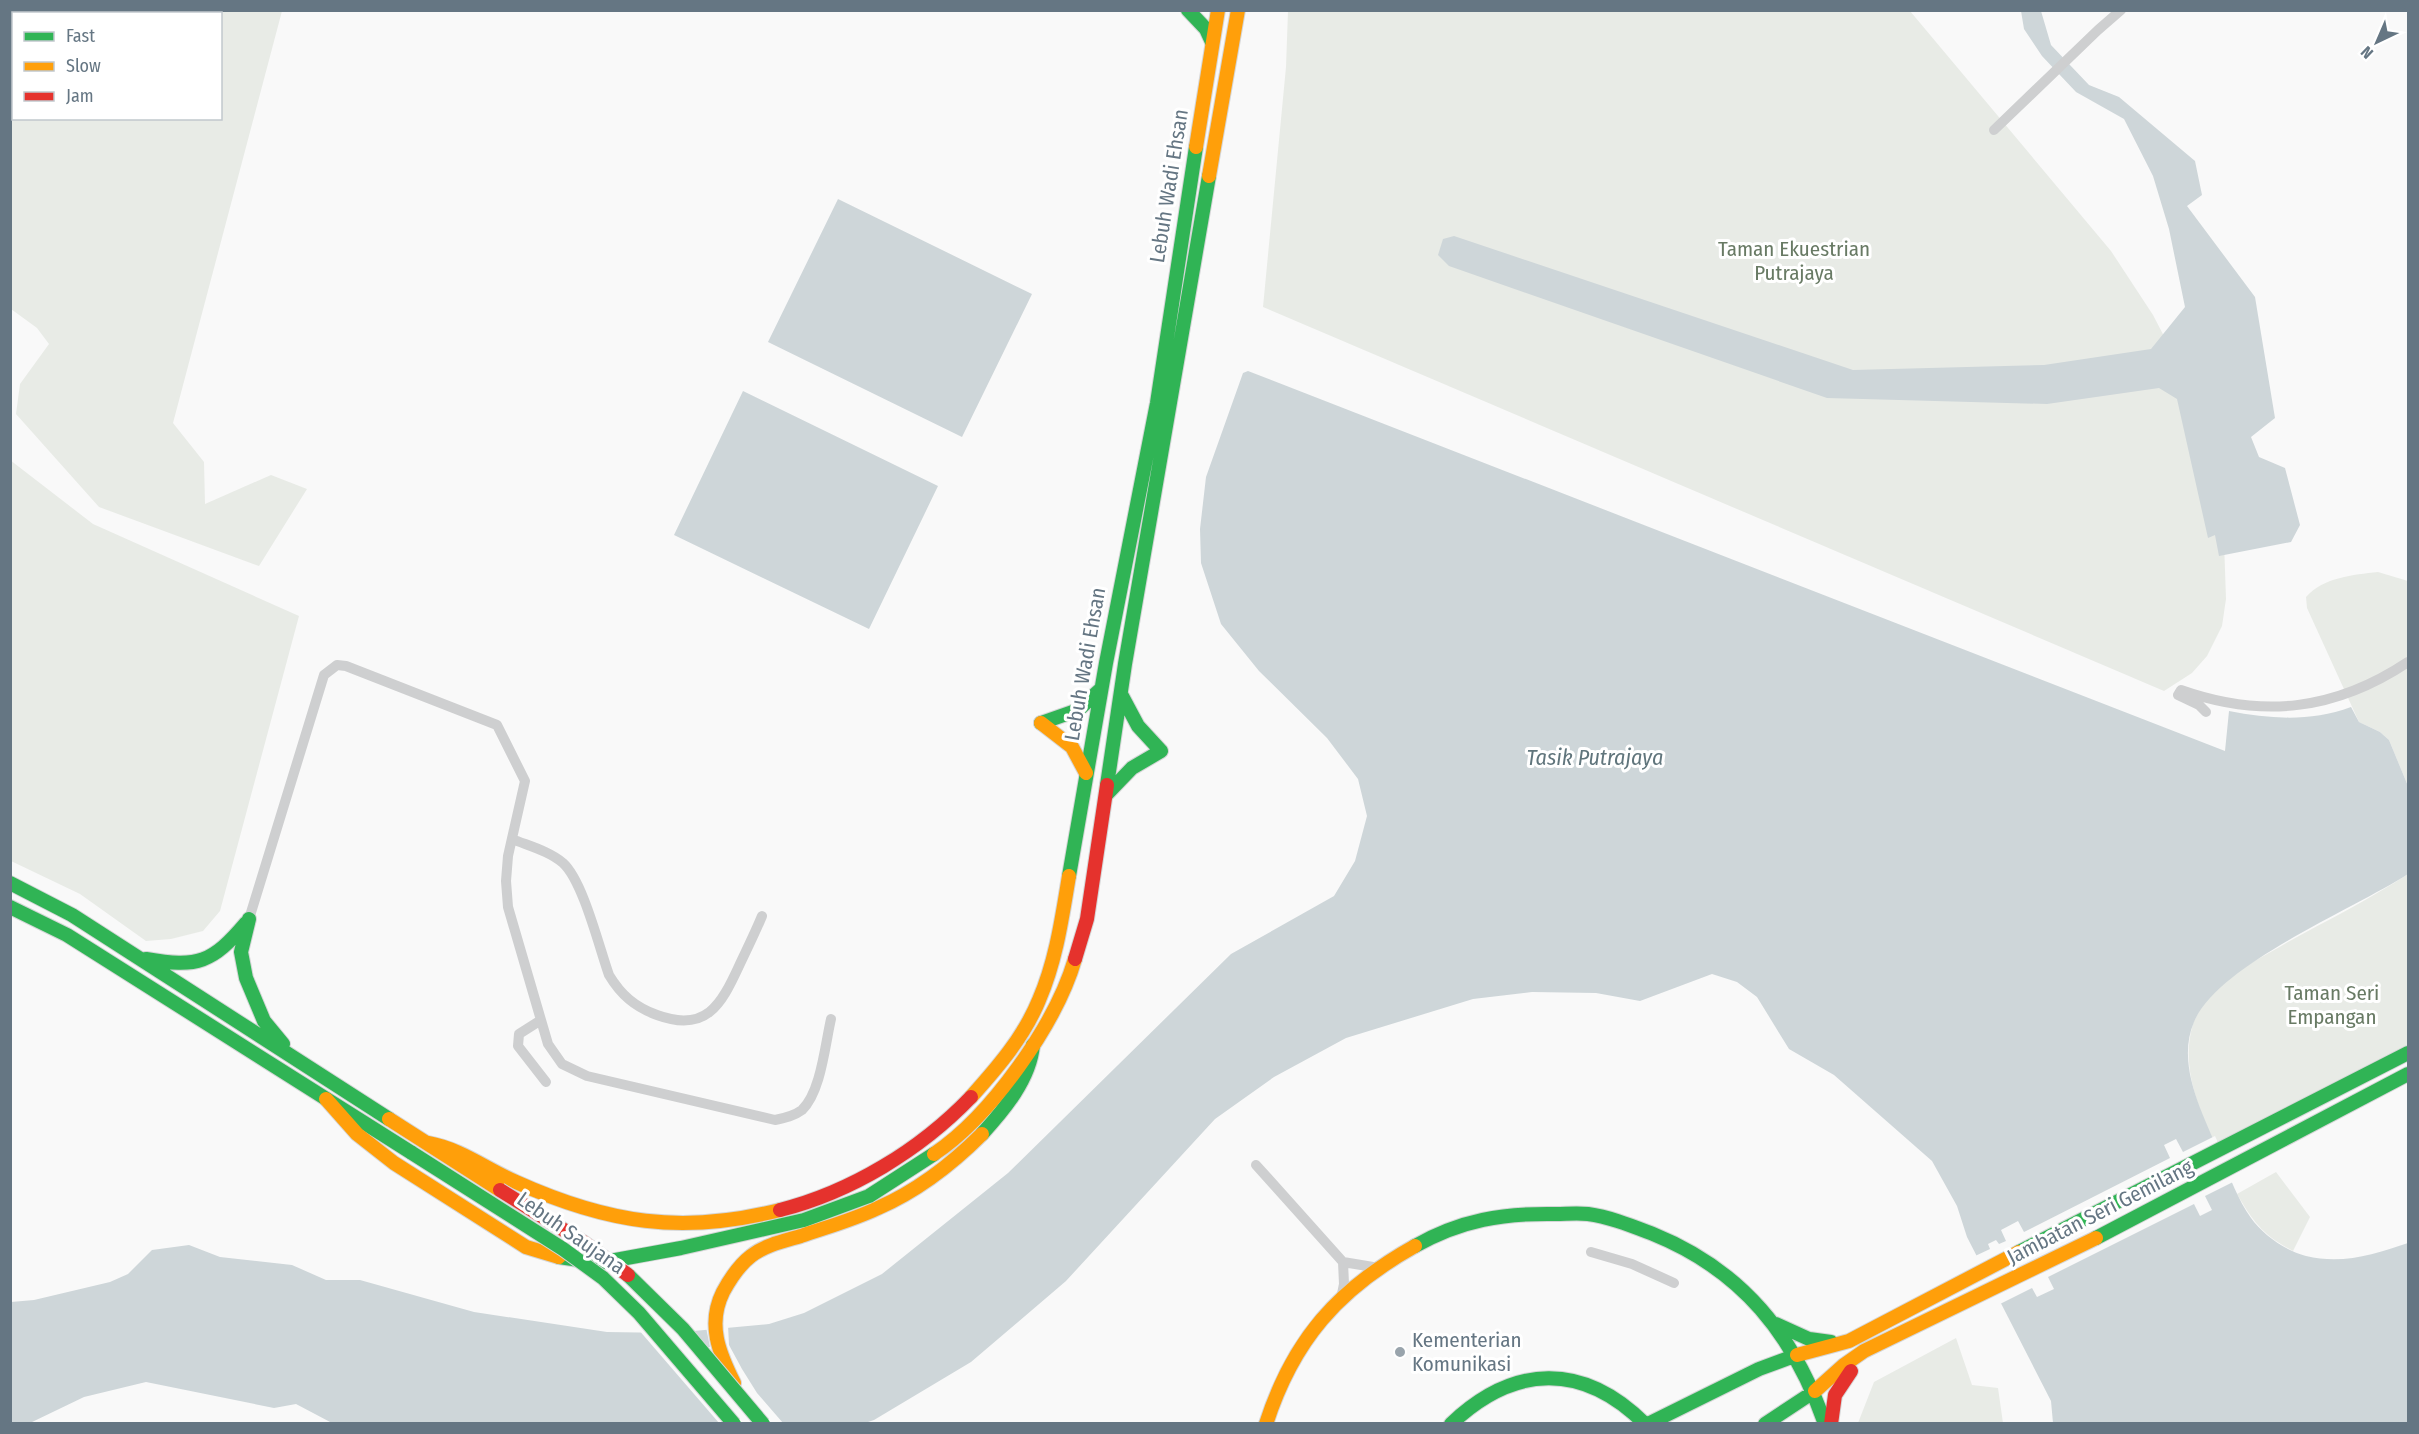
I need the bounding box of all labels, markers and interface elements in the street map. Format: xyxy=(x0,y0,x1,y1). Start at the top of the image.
legend xyxy=(12,12,222,120)
north arrow xyxy=(2347,12,2407,72)
text: Fast xyxy=(66,25,95,47)
text: N xyxy=(2357,42,2377,63)
text: Slow xyxy=(66,55,101,77)
text: Jam xyxy=(66,85,94,107)
street label: Lebuh Wadi Ehsan xyxy=(1144,107,1194,265)
park label: Taman Ekuestrian Putrajaya xyxy=(1718,236,1870,286)
street label: Lebuh Wadi Ehsan xyxy=(1059,585,1111,743)
water label: Tasik Putrajaya xyxy=(1527,744,1663,771)
park label: Taman Seri Empangan xyxy=(2285,980,2379,1030)
street label: Jambatan Seri Gemilang xyxy=(2003,1154,2197,1270)
street label: Lebuh Saujana xyxy=(512,1186,630,1280)
place label: Kementerian Komunikasi xyxy=(1412,1327,1522,1377)
marker: Kementerian Komunikasi xyxy=(1393,1345,1407,1359)

